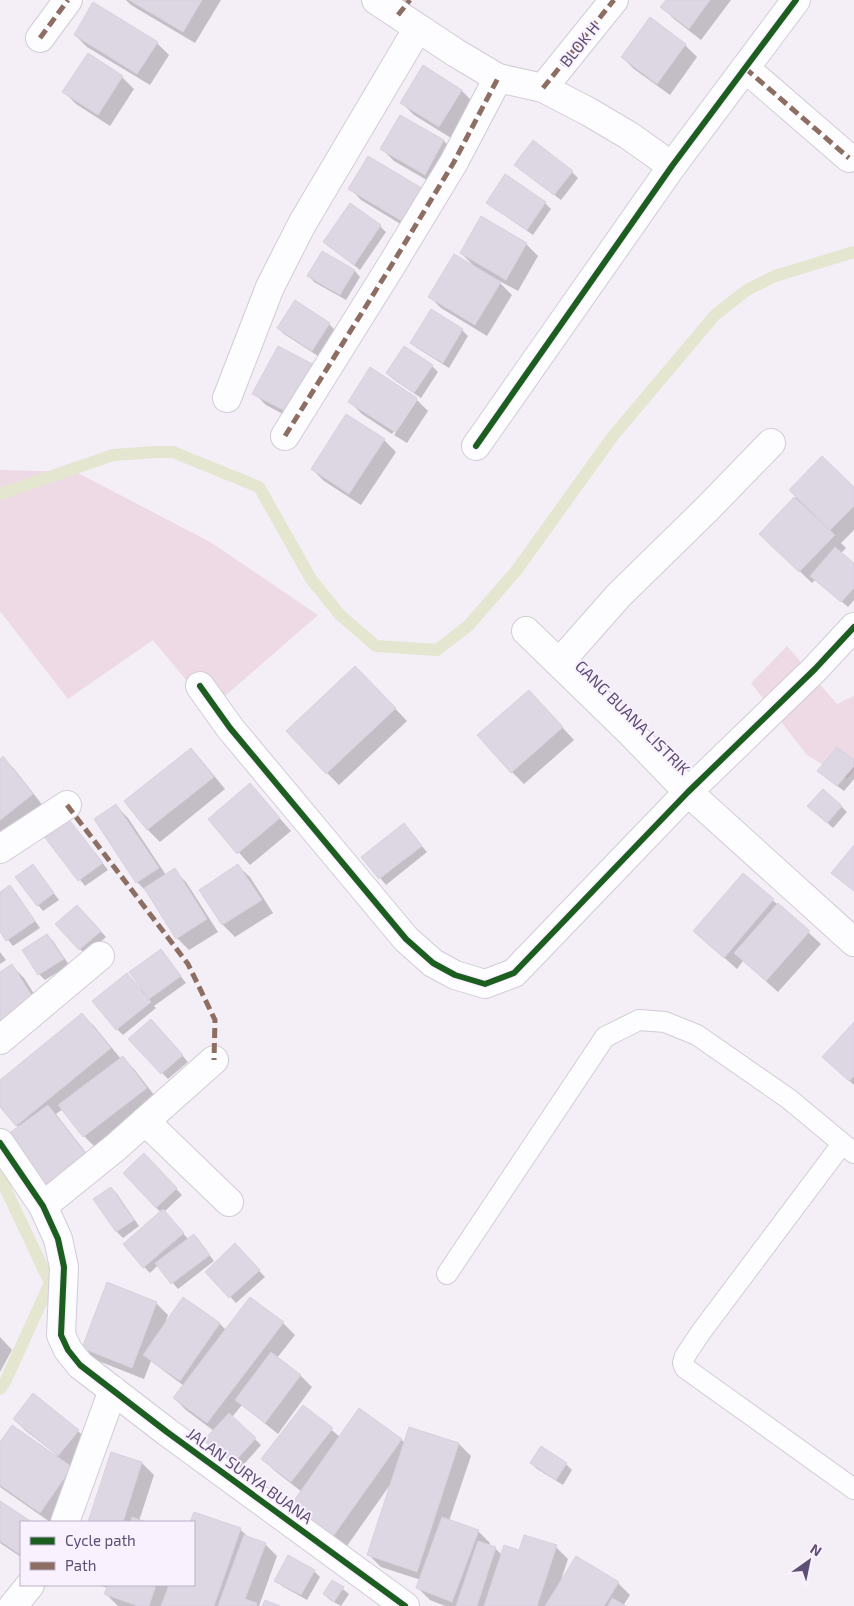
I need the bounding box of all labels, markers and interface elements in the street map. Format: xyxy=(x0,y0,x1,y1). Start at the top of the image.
street label: BLOK H xyxy=(555,18,603,70)
street label: GANG BUANA LISTRIK xyxy=(572,656,695,779)
street label: JALAN SURYA BUANA xyxy=(183,1423,317,1527)
legend xyxy=(20,1521,195,1586)
text: Cycle path xyxy=(65,1531,136,1549)
north arrow xyxy=(784,1536,834,1586)
text: N xyxy=(807,1540,825,1560)
text: Path xyxy=(65,1556,96,1574)

